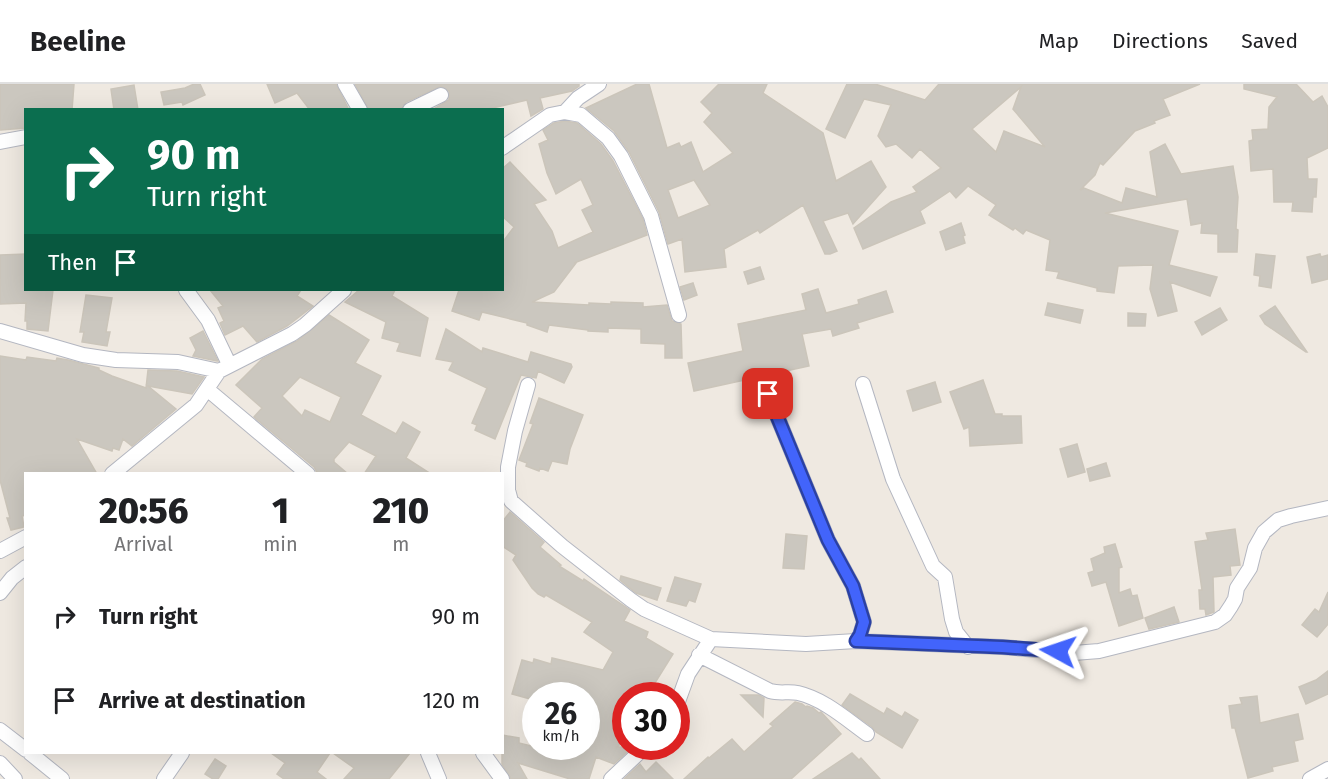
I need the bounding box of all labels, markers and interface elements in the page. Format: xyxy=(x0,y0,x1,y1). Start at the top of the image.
text: Beeline xyxy=(30,25,126,58)
text: Map xyxy=(1039,28,1079,54)
text: Directions xyxy=(1112,28,1208,54)
text: Saved xyxy=(1241,28,1298,54)
text: 90 m xyxy=(147,130,241,180)
icon: right xyxy=(48,132,126,210)
text: Turn right xyxy=(147,181,267,213)
icon: arrive xyxy=(109,246,142,279)
text: Then xyxy=(48,249,97,276)
pin xyxy=(742,368,793,419)
icon: arrive xyxy=(751,377,784,410)
text: 20:56 xyxy=(99,489,188,533)
text: 1 xyxy=(272,489,289,533)
text: 210 xyxy=(373,489,429,533)
text: Arrival xyxy=(114,532,173,556)
text: min xyxy=(263,532,298,556)
text: m xyxy=(392,532,409,556)
icon: right xyxy=(48,600,81,633)
text: Turn right xyxy=(99,603,198,630)
text: 90 m xyxy=(431,603,480,630)
position arrow xyxy=(1026,619,1090,683)
speed limit sign: 30 xyxy=(612,682,690,760)
icon: arrive xyxy=(48,684,81,717)
text: Arrive at destination xyxy=(99,687,306,714)
text: 120 m xyxy=(423,687,480,714)
text: 26 xyxy=(545,696,577,732)
text: km/h xyxy=(542,727,580,745)

